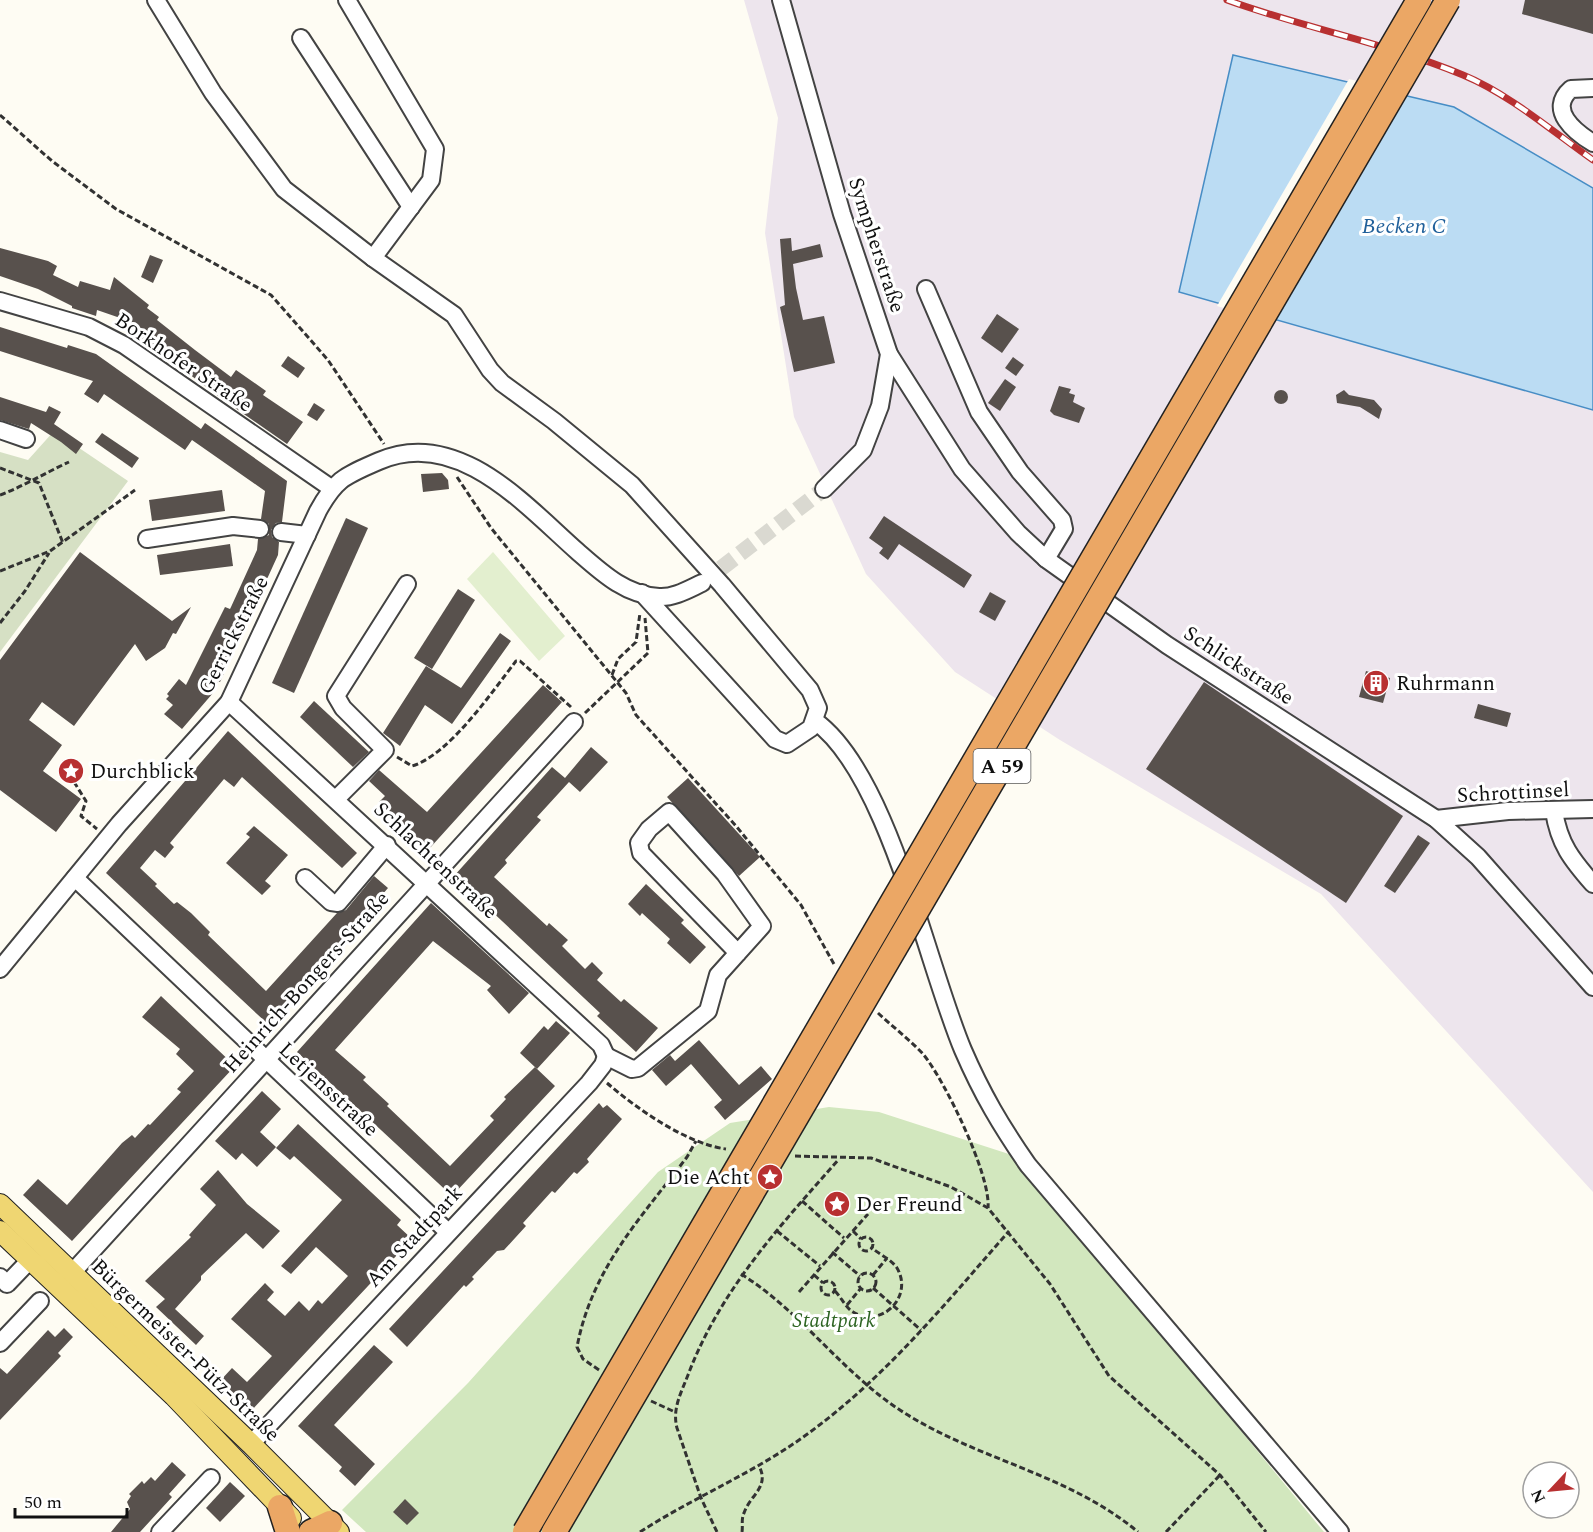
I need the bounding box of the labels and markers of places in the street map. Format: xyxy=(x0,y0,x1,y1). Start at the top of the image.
building icon: Ruhrmann xyxy=(1361,668,1391,698)
place label: Ruhrmann xyxy=(1396,668,1495,700)
place icon: Durchblick xyxy=(56,756,86,786)
place label: Durchblick xyxy=(90,756,195,788)
place label: Die Acht xyxy=(667,1162,750,1194)
place icon: Die Acht xyxy=(755,1162,785,1192)
place icon: Der Freund xyxy=(822,1189,852,1219)
place label: Der Freund xyxy=(856,1189,963,1221)

